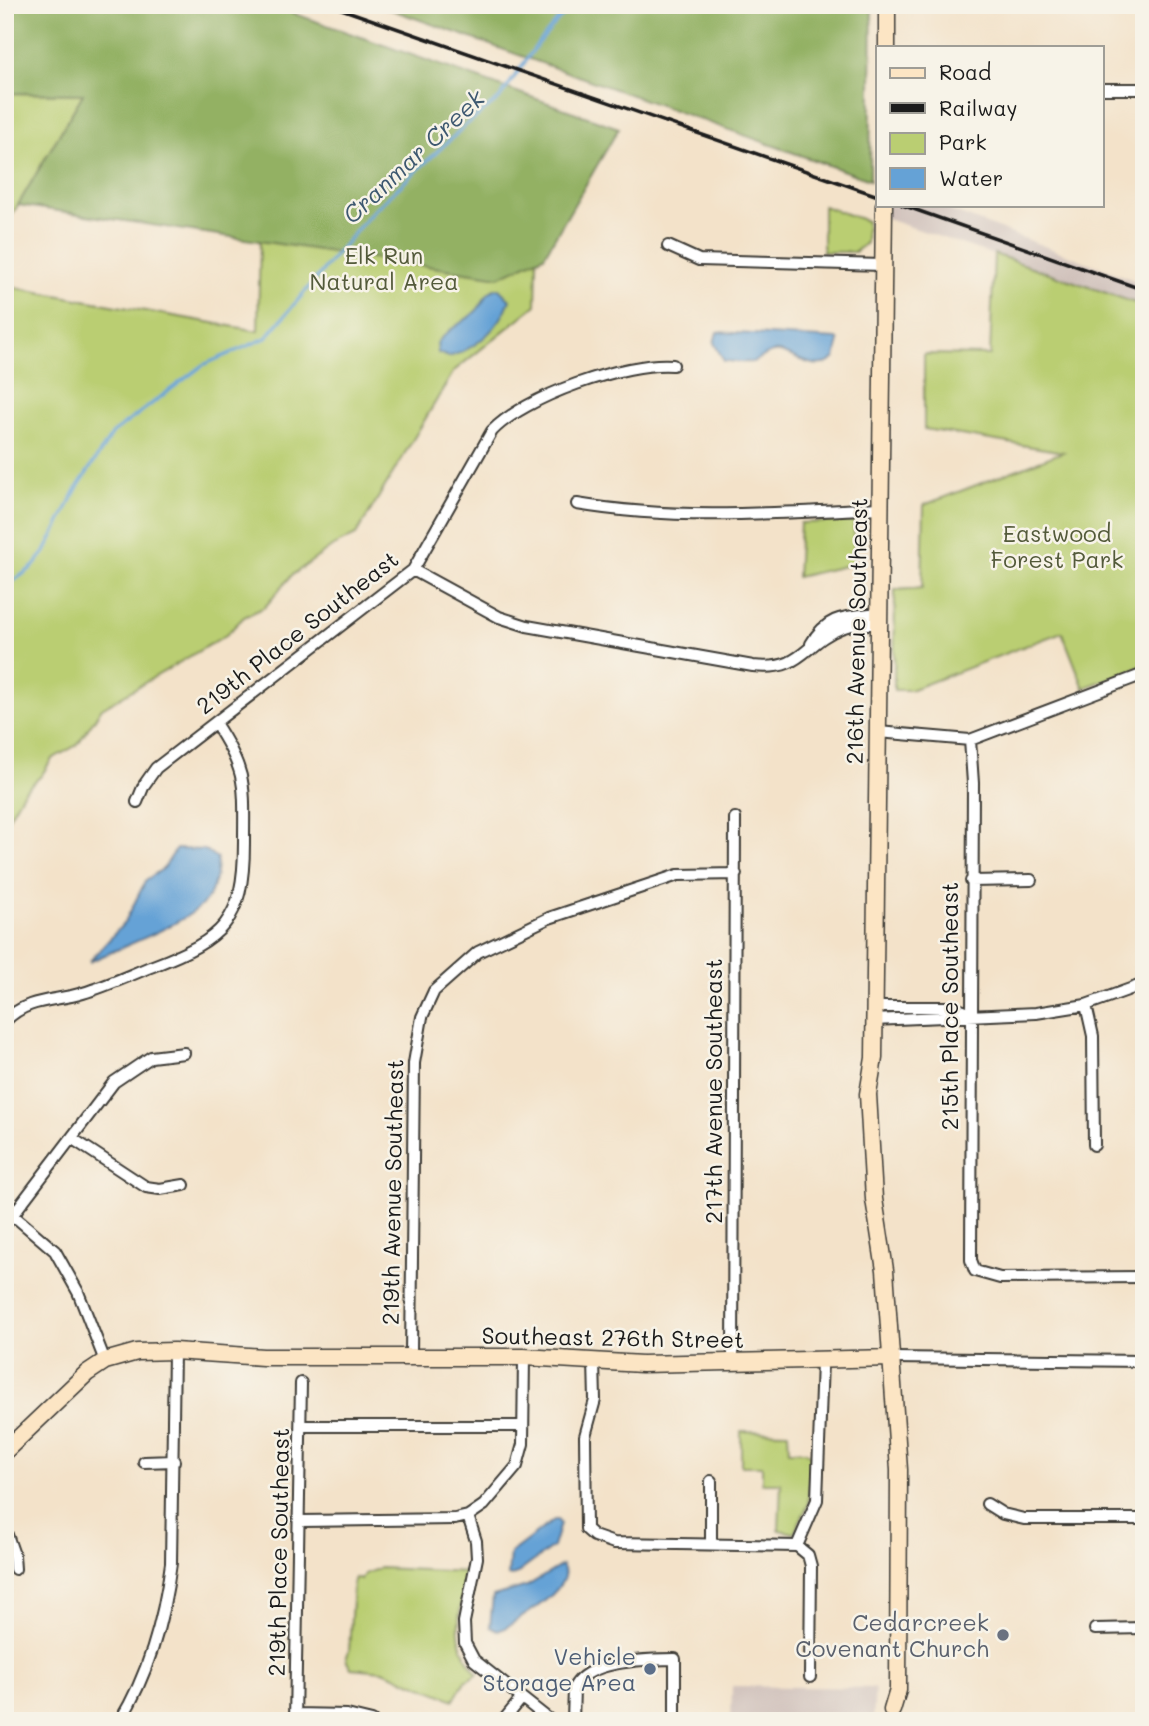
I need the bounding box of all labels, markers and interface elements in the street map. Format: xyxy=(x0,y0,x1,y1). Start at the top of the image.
legend xyxy=(876,46,1104,206)
text: Road xyxy=(939,58,991,85)
water label: Cranmar Creek xyxy=(336,81,491,230)
text: Railway xyxy=(939,94,1018,121)
text: Park xyxy=(939,128,987,155)
text: Water xyxy=(939,164,1003,191)
park label: Elk Run Natural Area xyxy=(309,240,459,296)
street label: 216th Avenue Southeast xyxy=(839,498,873,764)
park label: Eastwood Forest Park xyxy=(990,518,1124,574)
street label: 219th Place Southeast xyxy=(190,544,404,720)
street label: 215th Place Southeast xyxy=(934,882,964,1130)
street label: 217th Avenue Southeast xyxy=(698,958,728,1224)
street label: 219th Avenue Southeast xyxy=(375,1059,409,1325)
street label: Southeast 276th Street xyxy=(481,1320,745,1354)
street label: 219th Place Southeast xyxy=(261,1427,295,1677)
place label: Cedarcreek Covenant Church xyxy=(795,1607,989,1663)
marker: Cedarcreek Covenant Church xyxy=(995,1627,1011,1643)
place label: Vehicle Storage Area xyxy=(482,1641,636,1697)
marker: Vehicle Storage Area xyxy=(642,1661,658,1677)

